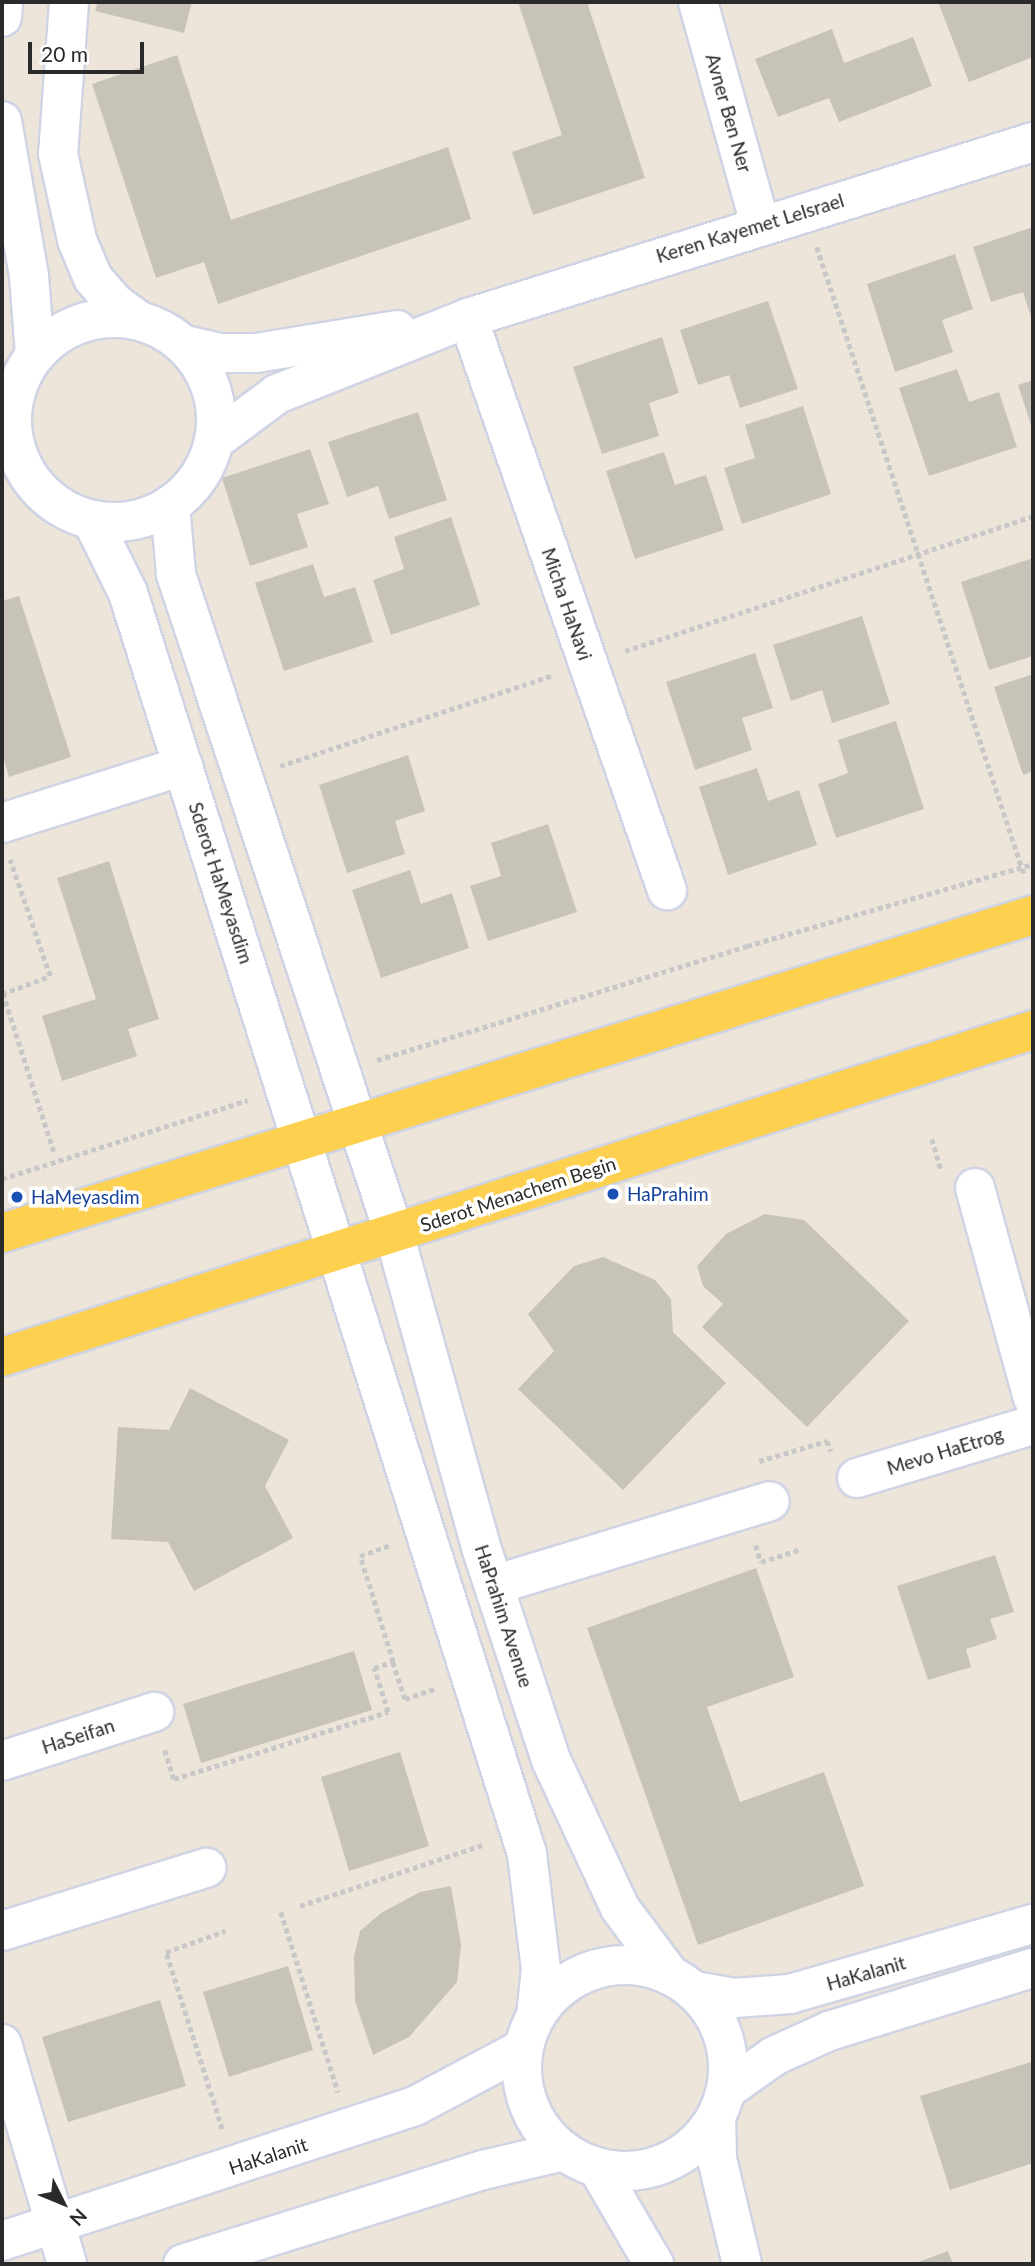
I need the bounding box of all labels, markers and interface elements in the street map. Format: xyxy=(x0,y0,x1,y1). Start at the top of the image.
scale bar xyxy=(32,28,147,72)
text: 20 m xyxy=(41,41,88,66)
street label: Avner Ben Ner xyxy=(701,51,757,175)
street label: Keren Kayemet LeIsrael xyxy=(653,189,847,267)
street label: Micha HaNavi xyxy=(537,545,597,663)
street label: Sderot HaMeyasdim xyxy=(184,799,258,967)
street label: Sderot Menachem Begin xyxy=(417,1152,619,1236)
place label: HaPrahim xyxy=(627,1183,709,1205)
place label: HaMeyasdim xyxy=(31,1186,140,1208)
marker: HaPrahim xyxy=(605,1186,621,1202)
marker: HaMeyasdim xyxy=(9,1189,25,1205)
street label: Mevo HaEtrog xyxy=(884,1423,1006,1479)
street label: HaPrahim Avenue xyxy=(470,1541,538,1691)
street label: HaSeifan xyxy=(39,1714,117,1758)
street label: HaKalanit xyxy=(824,1951,908,1995)
street label: HaKalanit xyxy=(226,2133,310,2179)
north arrow xyxy=(28,2168,98,2238)
text: N xyxy=(65,2204,92,2231)

